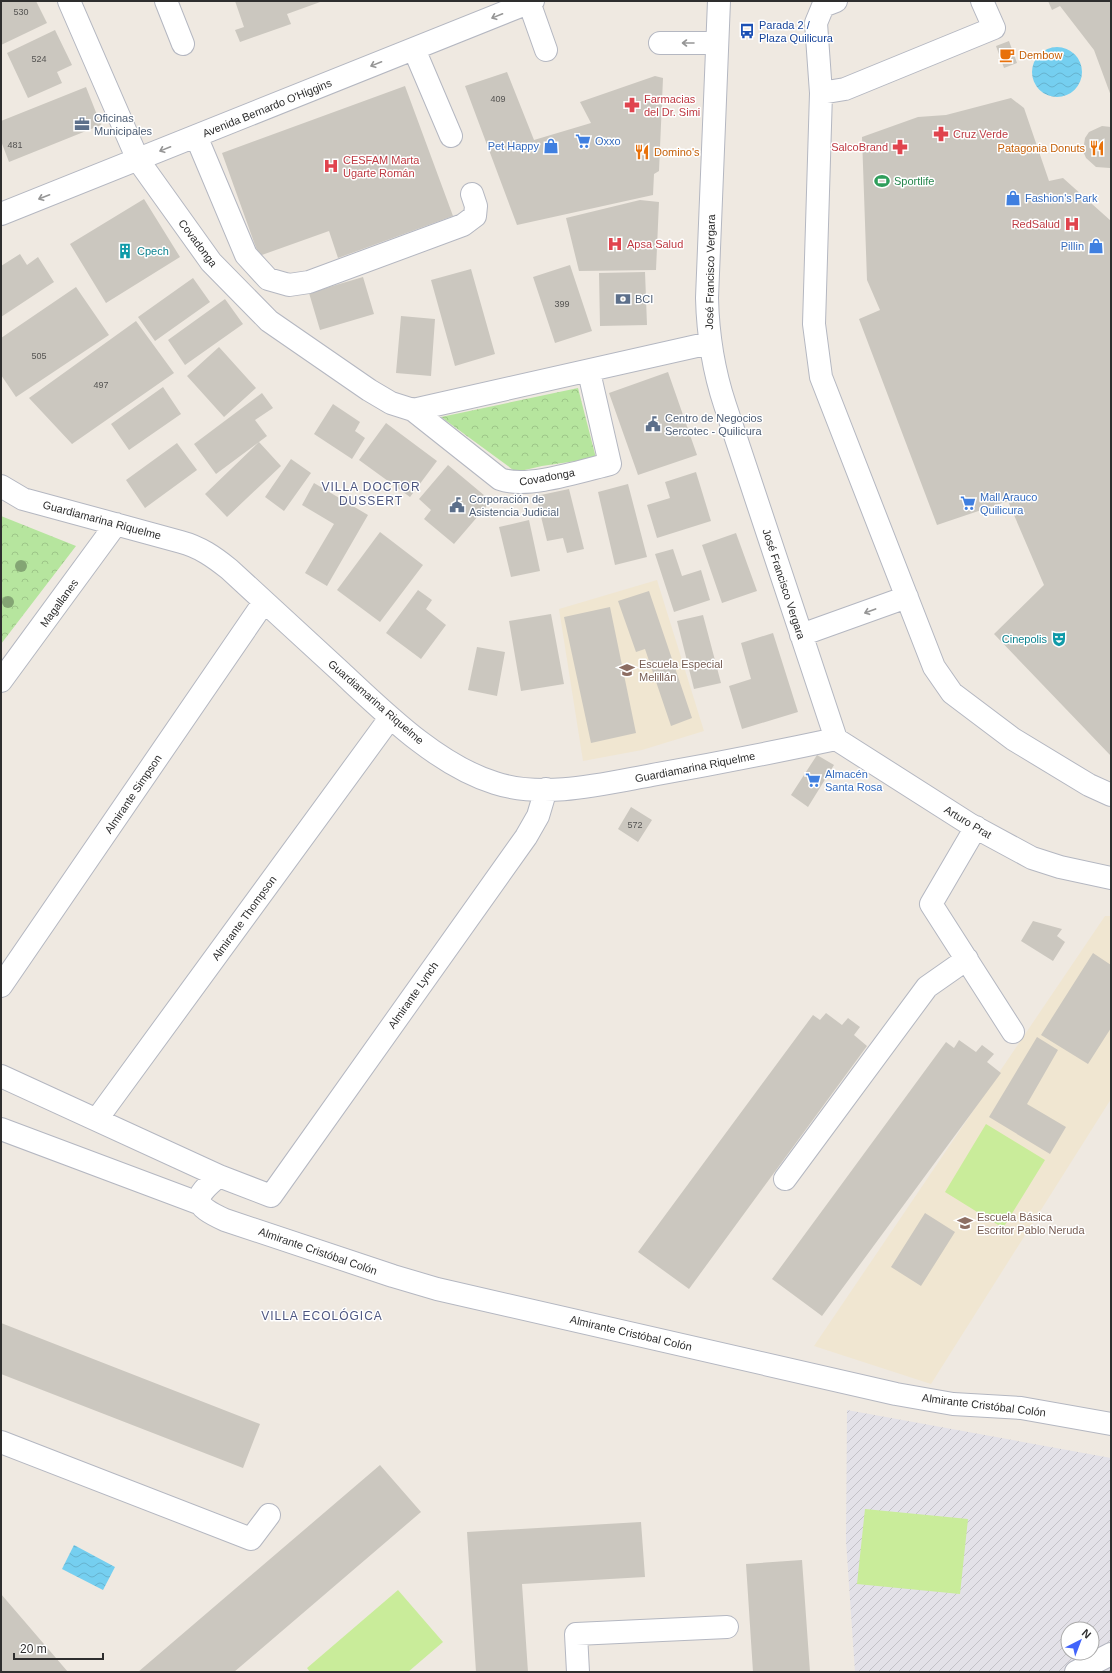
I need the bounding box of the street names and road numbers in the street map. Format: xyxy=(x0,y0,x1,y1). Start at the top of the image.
street label: Avenida Bernardo O'Higgins xyxy=(201,76,334,139)
street label: José Francisco Vergara xyxy=(703,213,717,330)
street label: Covadonga xyxy=(176,217,220,270)
street label: Covadonga xyxy=(518,466,577,488)
street label: Guardiamarina Riquelme xyxy=(41,498,163,542)
street label: José Francisco Vergara xyxy=(760,527,808,642)
street label: Magallanes xyxy=(38,576,81,629)
street label: Guardiamarina Riquelme xyxy=(326,657,426,747)
street label: Guardiamarina Riquelme xyxy=(634,749,756,785)
street label: Almirante Simpson xyxy=(102,752,164,836)
street label: Arturo Prat xyxy=(942,803,994,841)
street label: Almirante Thompson xyxy=(209,873,279,963)
street label: Almirante Lynch xyxy=(386,959,440,1031)
street label: Almirante Cristóbal Colón xyxy=(257,1225,379,1277)
street label: Almirante Cristóbal Colón xyxy=(569,1313,693,1353)
street label: Almirante Cristóbal Colón xyxy=(921,1391,1047,1419)

